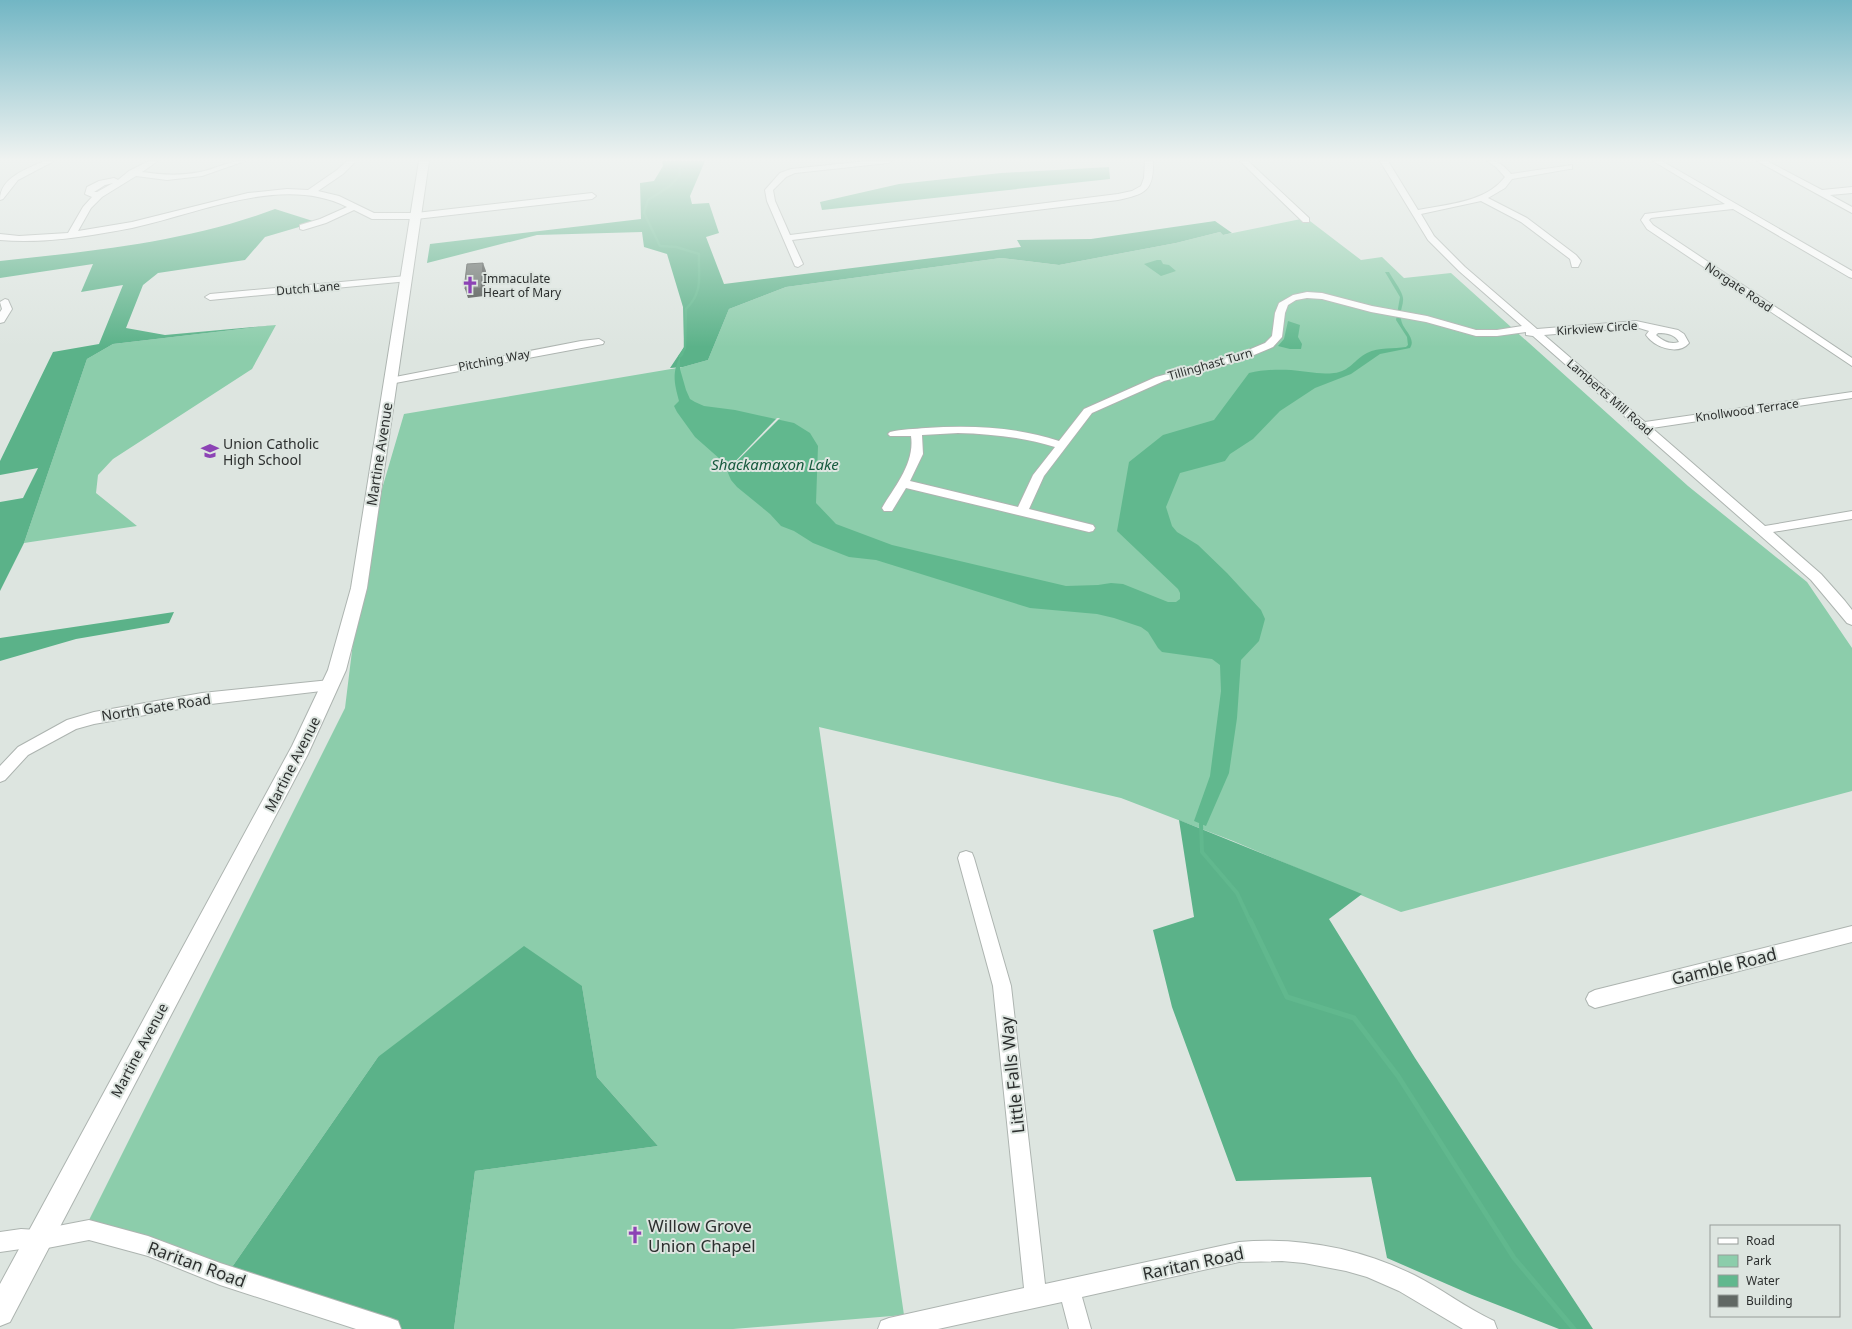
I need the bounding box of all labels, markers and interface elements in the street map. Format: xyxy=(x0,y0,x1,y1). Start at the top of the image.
street label: Norgate Road xyxy=(1702,258,1776,316)
place label: Immaculate Heart of Mary xyxy=(483,270,562,301)
church icon: Immaculate Heart of Mary xyxy=(460,275,480,295)
street label: Dutch Lane xyxy=(275,277,341,299)
street label: Kirkview Circle xyxy=(1556,317,1638,339)
street label: Tillinghast Turn xyxy=(1166,344,1254,384)
street label: Pitching Way xyxy=(457,345,532,375)
street label: Lamberts Mill Road xyxy=(1563,355,1657,439)
street label: Knollwood Terrace xyxy=(1694,394,1800,426)
street label: Martine Avenue xyxy=(361,401,397,507)
place label: Union Catholic High School xyxy=(223,434,319,469)
school or university icon: Union Catholic High School xyxy=(200,441,220,461)
water label: Shackamaxon Lake xyxy=(711,454,839,474)
street label: North Gate Road xyxy=(100,689,212,725)
street label: Martine Avenue xyxy=(260,713,324,815)
street label: Gamble Road xyxy=(1669,942,1779,990)
street label: Martine Avenue xyxy=(106,999,172,1101)
street label: Little Falls Way xyxy=(994,1015,1030,1135)
place label: Willow Grove Union Chapel xyxy=(648,1214,756,1257)
church icon: Willow Grove Union Chapel xyxy=(625,1225,645,1245)
legend xyxy=(1710,1225,1840,1317)
text: Road xyxy=(1746,1232,1775,1249)
street label: Raritan Road xyxy=(145,1236,249,1292)
street label: Raritan Road xyxy=(1140,1241,1246,1285)
text: Park xyxy=(1746,1252,1772,1269)
text: Water xyxy=(1746,1272,1780,1289)
text: Building xyxy=(1746,1292,1793,1309)

